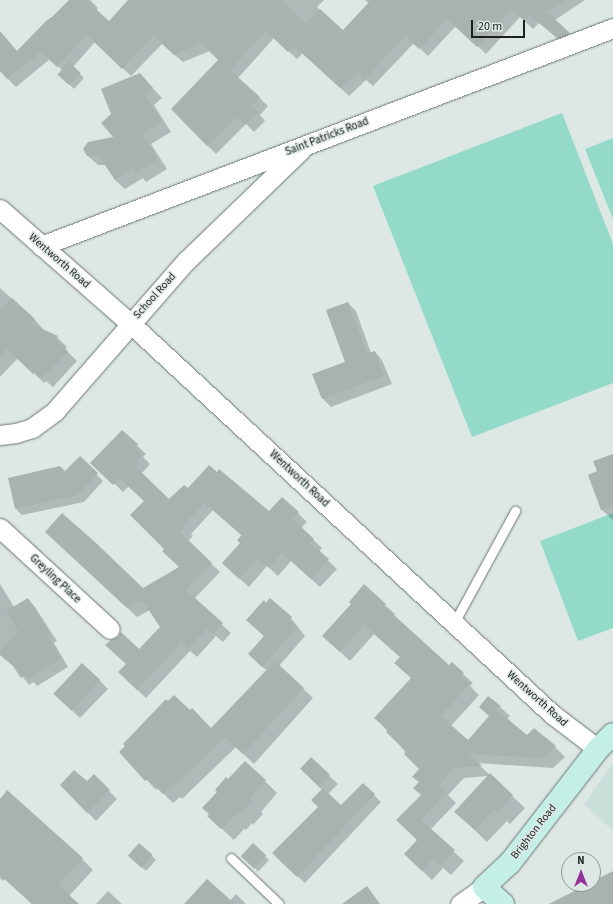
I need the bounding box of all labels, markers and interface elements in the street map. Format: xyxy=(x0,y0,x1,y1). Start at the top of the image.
scale bar xyxy=(473,12,527,38)
text: 20 m xyxy=(478,18,502,35)
street label: Saint Patricks Road xyxy=(283,115,371,159)
street label: Wentworth Road xyxy=(26,231,92,291)
street label: School Road xyxy=(131,270,179,322)
street label: Wentworth Road xyxy=(266,448,332,510)
street label: Greyling Place xyxy=(27,552,83,606)
street label: Wentworth Road xyxy=(504,668,570,730)
street label: Brighton Road xyxy=(509,802,559,862)
north arrow xyxy=(561,852,601,892)
text: N xyxy=(577,853,585,868)

